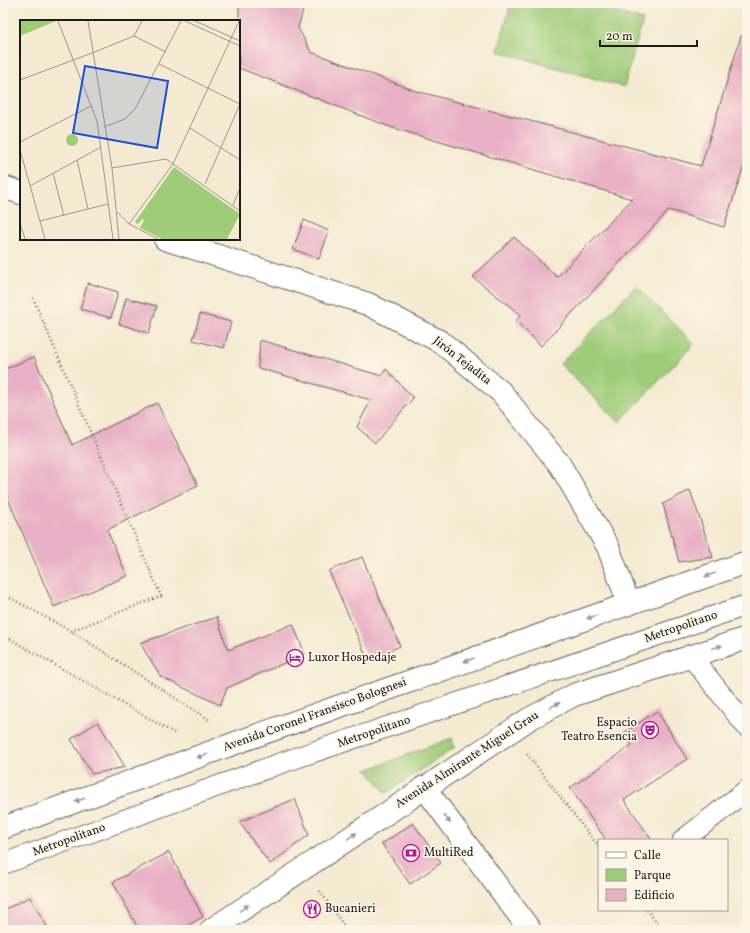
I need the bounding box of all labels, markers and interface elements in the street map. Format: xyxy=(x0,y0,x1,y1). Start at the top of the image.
inset map xyxy=(20,20,240,240)
scale bar xyxy=(600,22,697,48)
text: 20 m xyxy=(606,29,633,45)
street label: Jirón Tejadita xyxy=(429,333,495,389)
one-way arrow xyxy=(704,573,716,579)
street label: Metropolitano xyxy=(642,607,720,647)
one-way arrow xyxy=(585,614,597,620)
one-way arrow xyxy=(711,644,723,650)
hotel icon: Luxor Hospedaje xyxy=(285,648,305,668)
place label: Luxor Hospedaje xyxy=(308,650,397,666)
one-way arrow xyxy=(463,658,475,664)
street label: Avenida Coronel Fransisco Bolognesi xyxy=(221,674,409,756)
one-way arrow xyxy=(549,701,561,708)
street label: Avenida Almirante Miguel Grau xyxy=(392,707,542,812)
street label: Metropolitano xyxy=(335,712,413,752)
place label: Espacio Teatro Esencia xyxy=(561,715,637,745)
theatre icon: Espacio Teatro Esencia xyxy=(640,720,660,740)
one-way arrow xyxy=(195,753,207,759)
one-way arrow xyxy=(73,798,85,804)
one-way arrow xyxy=(443,813,451,824)
street label: Metropolitano xyxy=(30,819,108,861)
one-way arrow xyxy=(346,832,357,840)
legend xyxy=(598,839,728,911)
bank icon: MultiRed xyxy=(401,843,421,863)
place label: MultiRed xyxy=(424,845,474,861)
text: Calle xyxy=(634,848,661,864)
text: Parque xyxy=(634,868,671,884)
text: Edificio xyxy=(634,888,674,904)
restaurant icon: Bucanieri xyxy=(302,899,322,919)
place label: Bucanieri xyxy=(325,901,376,917)
one-way arrow xyxy=(238,904,249,912)

